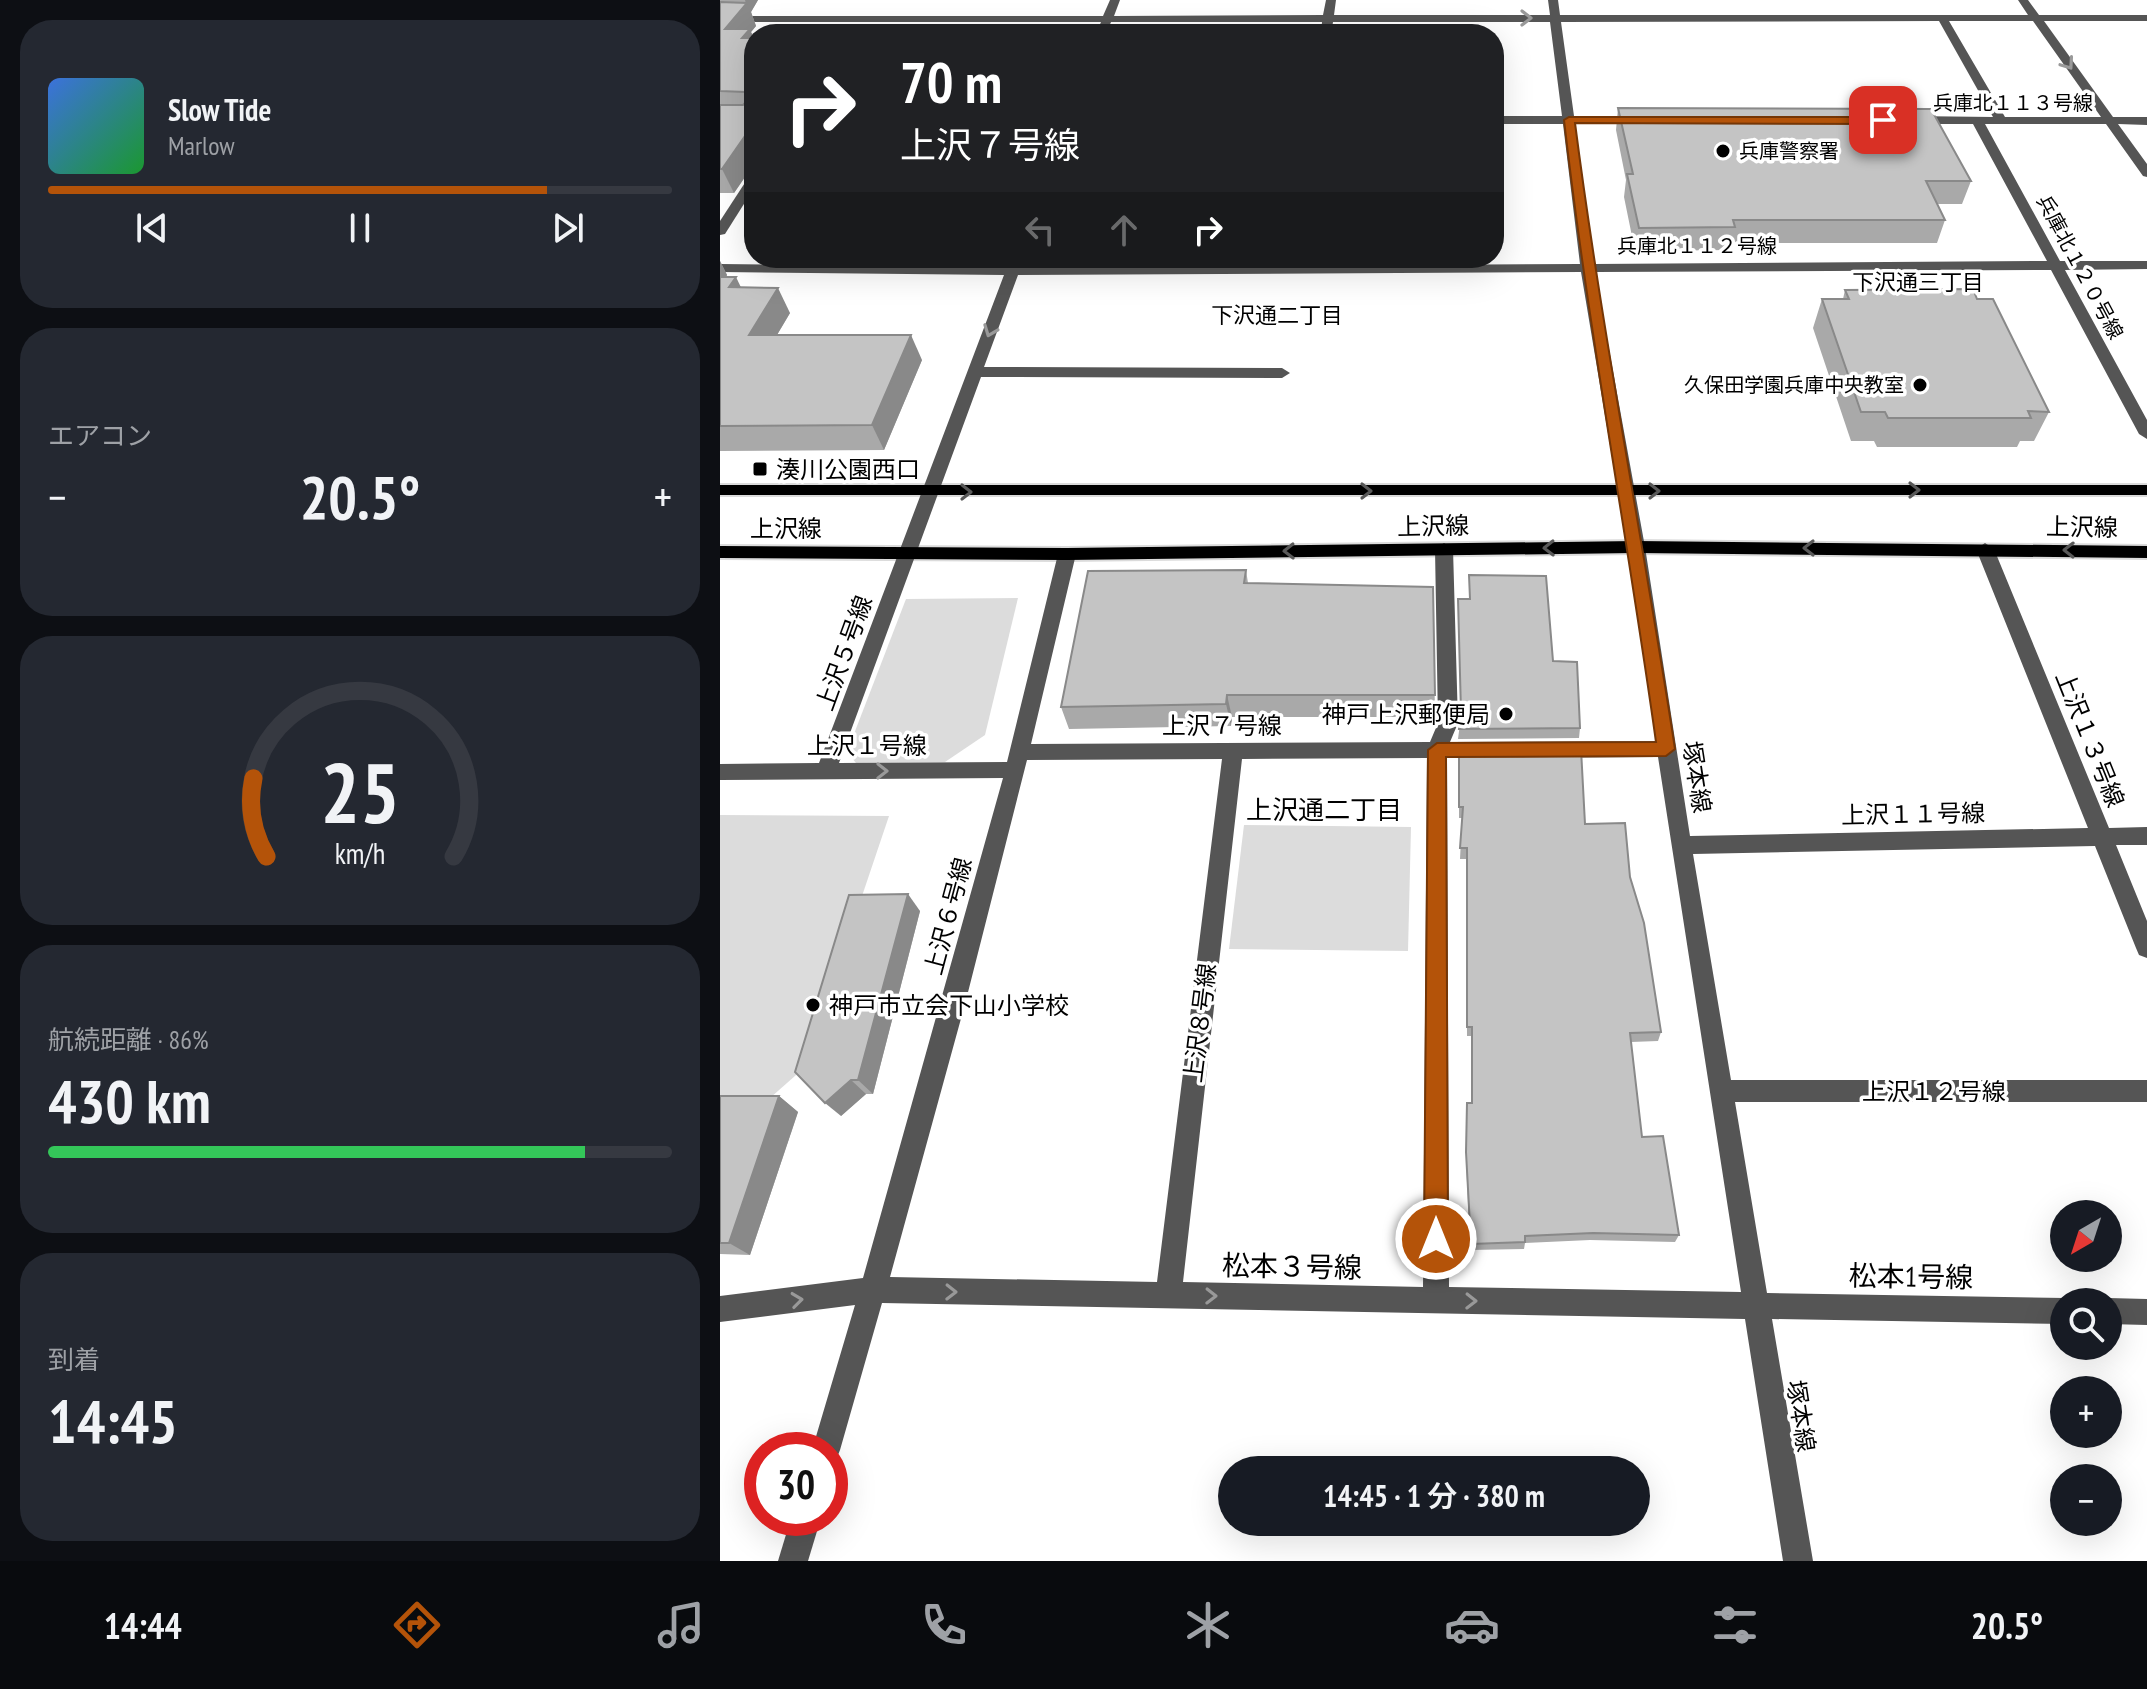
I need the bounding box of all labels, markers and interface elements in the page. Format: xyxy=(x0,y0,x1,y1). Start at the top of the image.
one-way arrow xyxy=(1520,9,1533,27)
text: 70 m xyxy=(900,46,1002,118)
one-way arrow xyxy=(2058,55,2073,69)
icon: right xyxy=(768,56,872,160)
pin xyxy=(1849,86,1917,154)
text: Slow Tide xyxy=(168,90,271,129)
street label: 兵庫北１１３号線 xyxy=(1933,90,2093,116)
icon: arrive xyxy=(1861,98,1905,142)
text: 上沢７号線 xyxy=(900,121,1080,168)
text: Marlow xyxy=(168,129,234,162)
place label: 兵庫警察署 xyxy=(1739,138,1839,164)
marker: 兵庫警察署 xyxy=(1714,142,1732,160)
street label: 兵庫北１２０号線 xyxy=(2031,190,2129,344)
icon: previous xyxy=(130,206,174,250)
icon: pause xyxy=(338,206,382,250)
icon: next xyxy=(546,206,590,250)
icon: left xyxy=(1018,208,1062,252)
icon: ahead xyxy=(1102,208,1146,252)
icon: right xyxy=(1186,208,1230,252)
street label: 兵庫北１１２号線 xyxy=(1617,233,1777,259)
district label: 下沢通三丁目 xyxy=(1852,268,1984,296)
district label: 下沢通二丁目 xyxy=(1211,301,1343,329)
one-way arrow xyxy=(983,323,1000,337)
place label: 久保田学園兵庫中央教室 xyxy=(1684,372,1904,398)
marker: 久保田学園兵庫中央教室 xyxy=(1911,376,1929,394)
text: エアコン xyxy=(48,419,152,452)
place label: 湊川公園西口 xyxy=(776,454,920,485)
text: 20.5° xyxy=(300,458,420,536)
marker: 湊川公園西口 xyxy=(751,460,769,478)
text: − xyxy=(48,468,66,525)
text: + xyxy=(654,468,672,525)
one-way arrow xyxy=(1908,481,1921,499)
one-way arrow xyxy=(1360,482,1373,500)
one-way arrow xyxy=(1648,482,1661,500)
one-way arrow xyxy=(960,483,973,501)
street label: 上沢線 xyxy=(1397,510,1469,542)
street label: 上沢線 xyxy=(2046,511,2118,543)
street label: 上沢線 xyxy=(750,513,822,544)
one-way arrow xyxy=(1542,539,1555,557)
one-way arrow xyxy=(1802,539,1815,557)
one-way arrow xyxy=(1282,542,1295,560)
one-way arrow xyxy=(2062,542,2075,559)
street label: 上沢５号線 xyxy=(809,591,879,715)
street label: 上沢１３号線 xyxy=(2049,666,2131,812)
place label: 神戸上沢郵便局 xyxy=(1322,699,1490,730)
marker: 神戸上沢郵便局 xyxy=(1497,705,1515,723)
street label: 上沢７号線 xyxy=(1162,710,1282,741)
street label: 上沢１号線 xyxy=(807,730,927,761)
text: 25 xyxy=(320,737,400,845)
street label: 塚本線 xyxy=(1676,739,1718,815)
one-way arrow xyxy=(876,762,889,780)
district label: 上沢通二丁目 xyxy=(1246,793,1402,826)
street label: 上沢１１号線 xyxy=(1841,797,1985,831)
text: km/h xyxy=(335,835,385,872)
street label: 上沢６号線 xyxy=(917,854,979,978)
street label: 上沢８号線 xyxy=(1177,962,1223,1084)
place label: 神戸市立会下山小学校 xyxy=(829,990,1069,1021)
marker: 神戸市立会下山小学校 xyxy=(804,996,822,1014)
text: 航続距離 · 86% xyxy=(48,1023,209,1056)
text: 430 km xyxy=(48,1062,211,1140)
street label: 上沢１２号線 xyxy=(1862,1076,2006,1107)
position arrow xyxy=(1394,1197,1478,1281)
north arrow xyxy=(2050,1200,2122,1272)
map controls xyxy=(2050,1200,2122,1536)
street label: 松本３号線 xyxy=(1222,1246,1362,1286)
street label: 松本1号線 xyxy=(1848,1256,1974,1296)
one-way arrow xyxy=(945,1283,958,1300)
one-way arrow xyxy=(1205,1287,1218,1305)
button: search xyxy=(2050,1288,2122,1360)
one-way arrow xyxy=(791,1291,804,1308)
one-way arrow xyxy=(1465,1292,1478,1310)
text: 到着 xyxy=(48,1343,100,1376)
button: + xyxy=(2050,1376,2122,1448)
street label: 塚本線 xyxy=(1780,1378,1822,1454)
text: 14:45 xyxy=(48,1382,178,1460)
speed limit sign: 30 xyxy=(744,1432,848,1536)
button: − xyxy=(2050,1464,2122,1536)
text: 14:45 · 1 分 · 380 m xyxy=(1323,1476,1545,1515)
icon: directions xyxy=(389,1597,445,1653)
icon: music xyxy=(653,1597,709,1653)
icon: phone xyxy=(916,1597,972,1653)
icon: climate xyxy=(1180,1597,1236,1653)
icon: car xyxy=(1444,1597,1500,1653)
icon: filters xyxy=(1707,1597,1763,1653)
text: 14:44 xyxy=(104,1602,182,1649)
text: 20.5° xyxy=(1971,1602,2043,1649)

